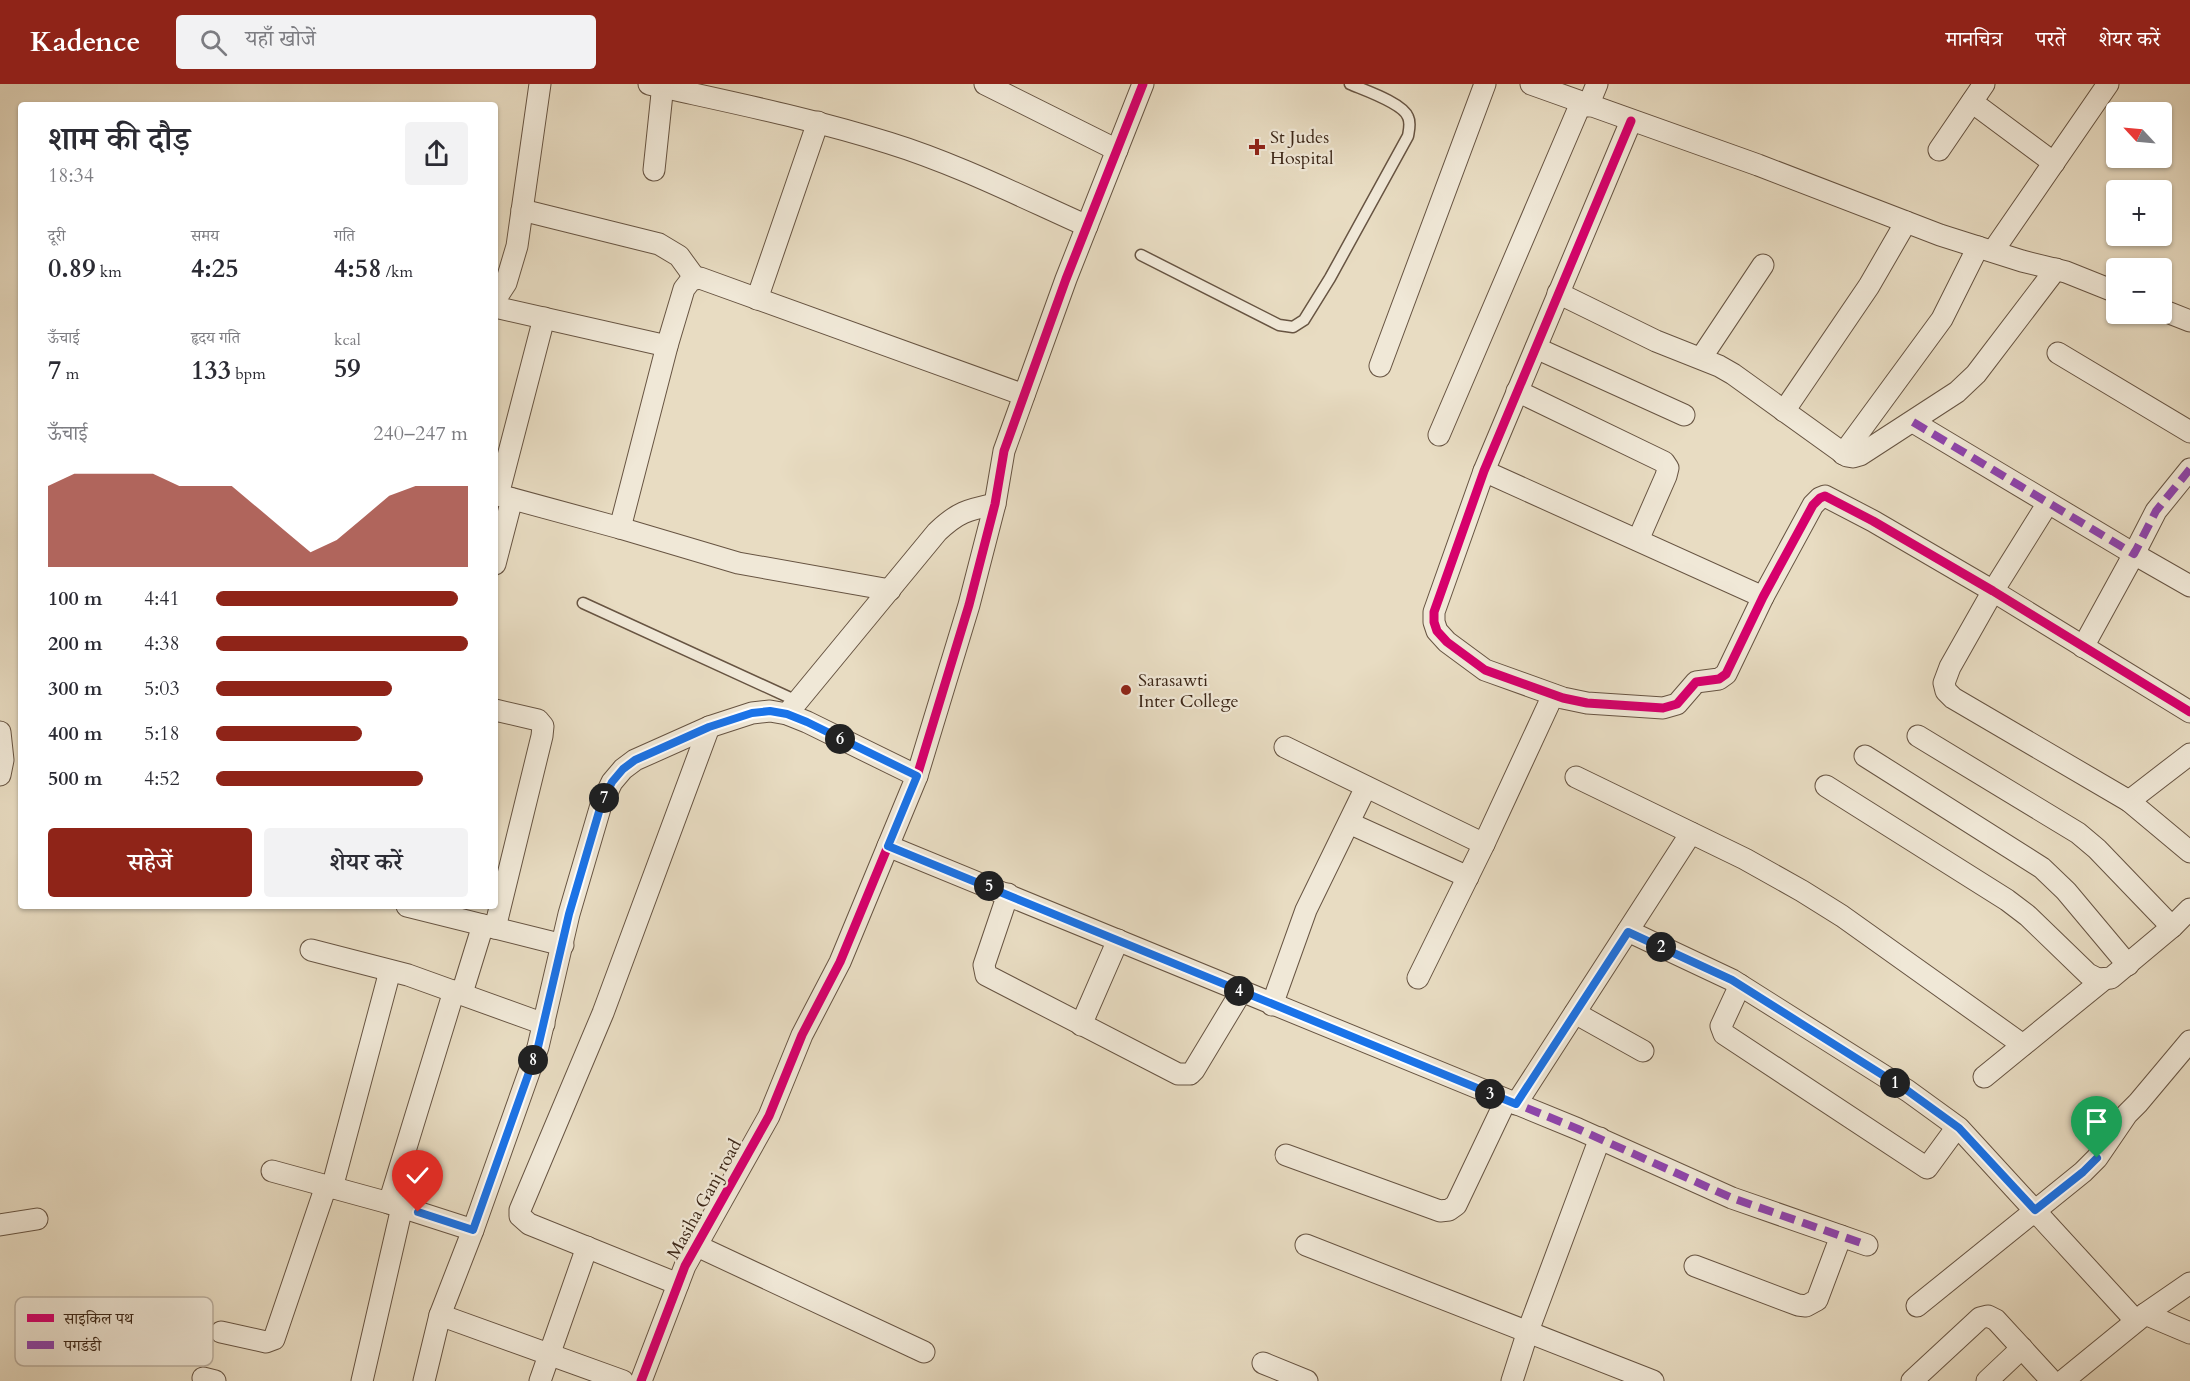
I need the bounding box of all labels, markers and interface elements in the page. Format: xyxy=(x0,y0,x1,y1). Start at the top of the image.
search box xyxy=(176,15,596,69)
text: Kadence xyxy=(30,23,140,61)
text: यहाँ खोजें xyxy=(245,24,316,54)
text: मानचित्र xyxy=(1946,25,2003,54)
text: परतें xyxy=(2036,25,2066,54)
text: शेयर करें xyxy=(2099,25,2160,54)
icon: search xyxy=(197,26,230,59)
north arrow xyxy=(2106,102,2172,168)
map controls xyxy=(2106,102,2172,324)
text: शाम की दौड़ xyxy=(48,117,190,162)
button: share xyxy=(405,122,468,185)
place label: St Judes Hospital xyxy=(1270,125,1334,171)
marker: St Judes Hospital xyxy=(1248,138,1266,156)
text: 18:34 xyxy=(48,162,94,189)
button: + xyxy=(2106,180,2172,246)
text: दूरी xyxy=(48,225,65,247)
text: समय xyxy=(191,225,219,247)
text: गति xyxy=(334,225,355,247)
text: 0.89 xyxy=(48,251,96,286)
text: 4:25 xyxy=(191,251,239,286)
text: 4:58 xyxy=(334,251,382,286)
button: − xyxy=(2106,258,2172,324)
text: km xyxy=(96,261,122,283)
text: /km xyxy=(382,261,413,283)
text: ऊँचाई xyxy=(48,327,80,349)
text: हृदय गति xyxy=(191,327,240,349)
text: kcal xyxy=(334,329,361,351)
text: 59 xyxy=(334,351,361,386)
text: 7 xyxy=(48,353,61,388)
text: 133 xyxy=(191,353,231,388)
text: m xyxy=(61,363,79,385)
text: bpm xyxy=(231,363,266,385)
text: ऊँचाई xyxy=(48,420,87,447)
text: 240–247 m xyxy=(373,420,468,447)
text: 100 m xyxy=(48,585,103,612)
text: 4:41 xyxy=(144,585,180,612)
text: 200 m xyxy=(48,630,103,657)
text: 4:38 xyxy=(144,630,180,657)
place label: Sarasawti Inter College xyxy=(1138,668,1239,714)
text: 300 m xyxy=(48,675,103,702)
text: 5:03 xyxy=(144,675,180,702)
marker: Sarasawti Inter College xyxy=(1119,683,1133,697)
text: 400 m xyxy=(48,720,103,747)
text: 5:18 xyxy=(144,720,180,747)
pin: 6 xyxy=(825,724,855,754)
text: 6 xyxy=(836,728,844,750)
text: 500 m xyxy=(48,765,103,792)
text: 4:52 xyxy=(144,765,180,792)
pin: 7 xyxy=(589,783,619,813)
text: 7 xyxy=(600,787,608,809)
button: सहेजें xyxy=(48,828,252,897)
button: शेयर करें xyxy=(264,828,468,897)
pin: 5 xyxy=(974,871,1004,901)
text: 5 xyxy=(985,875,993,897)
pin: 2 xyxy=(1646,932,1676,962)
text: 2 xyxy=(1657,936,1665,958)
pin: 4 xyxy=(1224,976,1254,1006)
text: 4 xyxy=(1235,980,1243,1002)
pin: 8 xyxy=(518,1045,548,1075)
text: 8 xyxy=(529,1049,537,1071)
pin: 1 xyxy=(1880,1068,1910,1098)
text: 1 xyxy=(1891,1072,1899,1094)
pin: 3 xyxy=(1475,1079,1505,1109)
text: 3 xyxy=(1486,1083,1494,1105)
pin xyxy=(2071,1096,2122,1158)
icon: arrive xyxy=(2080,1105,2113,1138)
street label: Masiha Ganj road xyxy=(661,1134,748,1264)
pin xyxy=(392,1150,443,1212)
icon: check xyxy=(401,1159,434,1192)
legend xyxy=(15,1297,213,1366)
text: साइकिल पथ xyxy=(63,1308,134,1330)
text: पगडंडी xyxy=(63,1335,102,1357)

